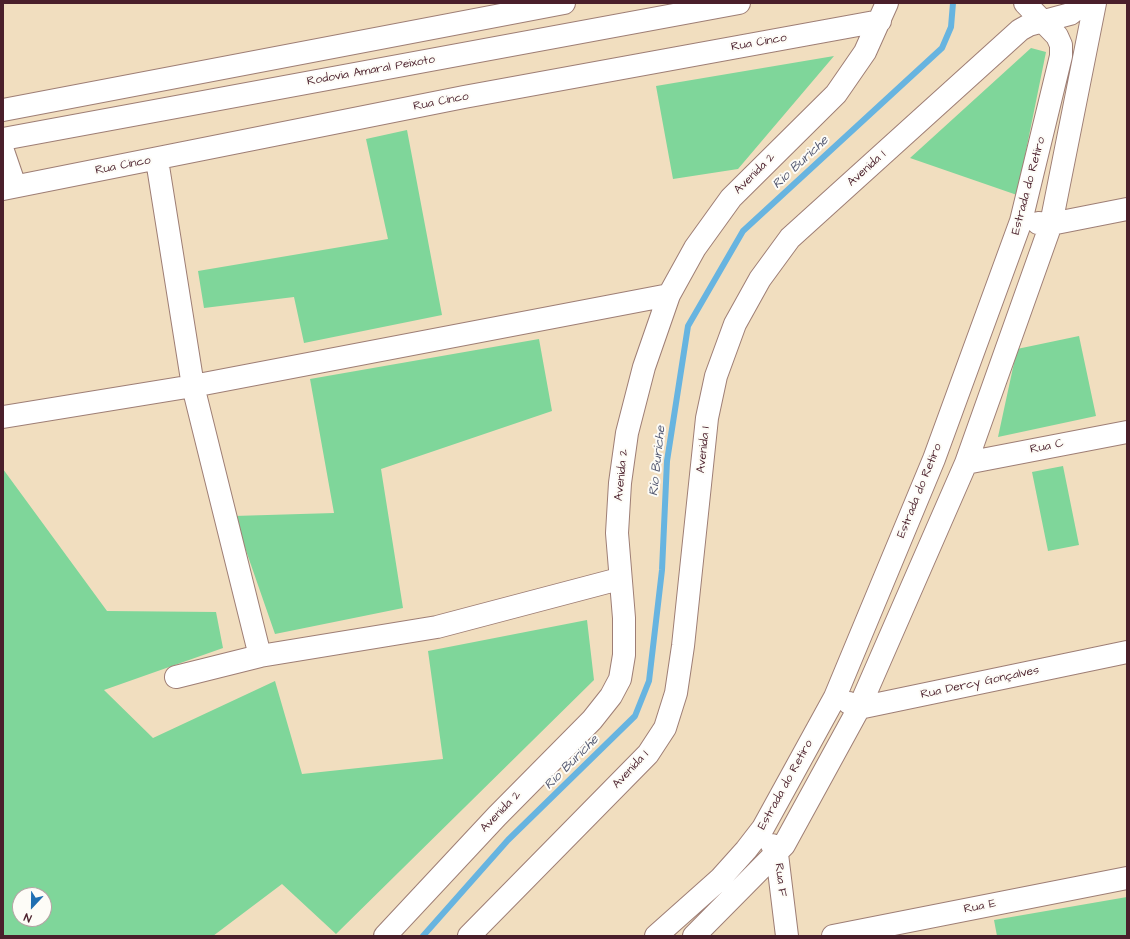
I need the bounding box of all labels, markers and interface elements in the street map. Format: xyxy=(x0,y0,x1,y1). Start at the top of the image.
street label: Rua Cinco xyxy=(730,31,788,55)
street label: Rodovia Amaral Peixoto xyxy=(306,53,436,89)
street label: Rua Cinco xyxy=(412,90,470,114)
water label: Rio Buriche xyxy=(770,133,832,193)
street label: Estrada do Retiro xyxy=(1009,136,1049,236)
street label: Avenida 1 xyxy=(845,148,889,190)
street label: Avenida 2 xyxy=(731,150,779,198)
street label: Rua Cinco xyxy=(94,154,152,178)
water label: Rio Buriche xyxy=(647,425,669,497)
street label: Avenida 1 xyxy=(694,426,714,474)
street label: Rua C xyxy=(1029,437,1065,457)
street label: Estrada do Retiro xyxy=(894,442,946,540)
street label: Avenida 2 xyxy=(612,448,632,502)
street label: Rua Dercy Gonçalves xyxy=(919,663,1041,703)
water label: Rio Buriche xyxy=(542,733,602,793)
street label: Estrada do Retiro xyxy=(755,738,817,832)
street label: Avenida 1 xyxy=(610,748,652,792)
street label: Avenida 2 xyxy=(478,788,524,836)
street label: Rua F xyxy=(771,862,789,898)
north arrow xyxy=(12,887,52,927)
street label: Rua E xyxy=(963,897,997,917)
text: N xyxy=(22,909,34,926)

